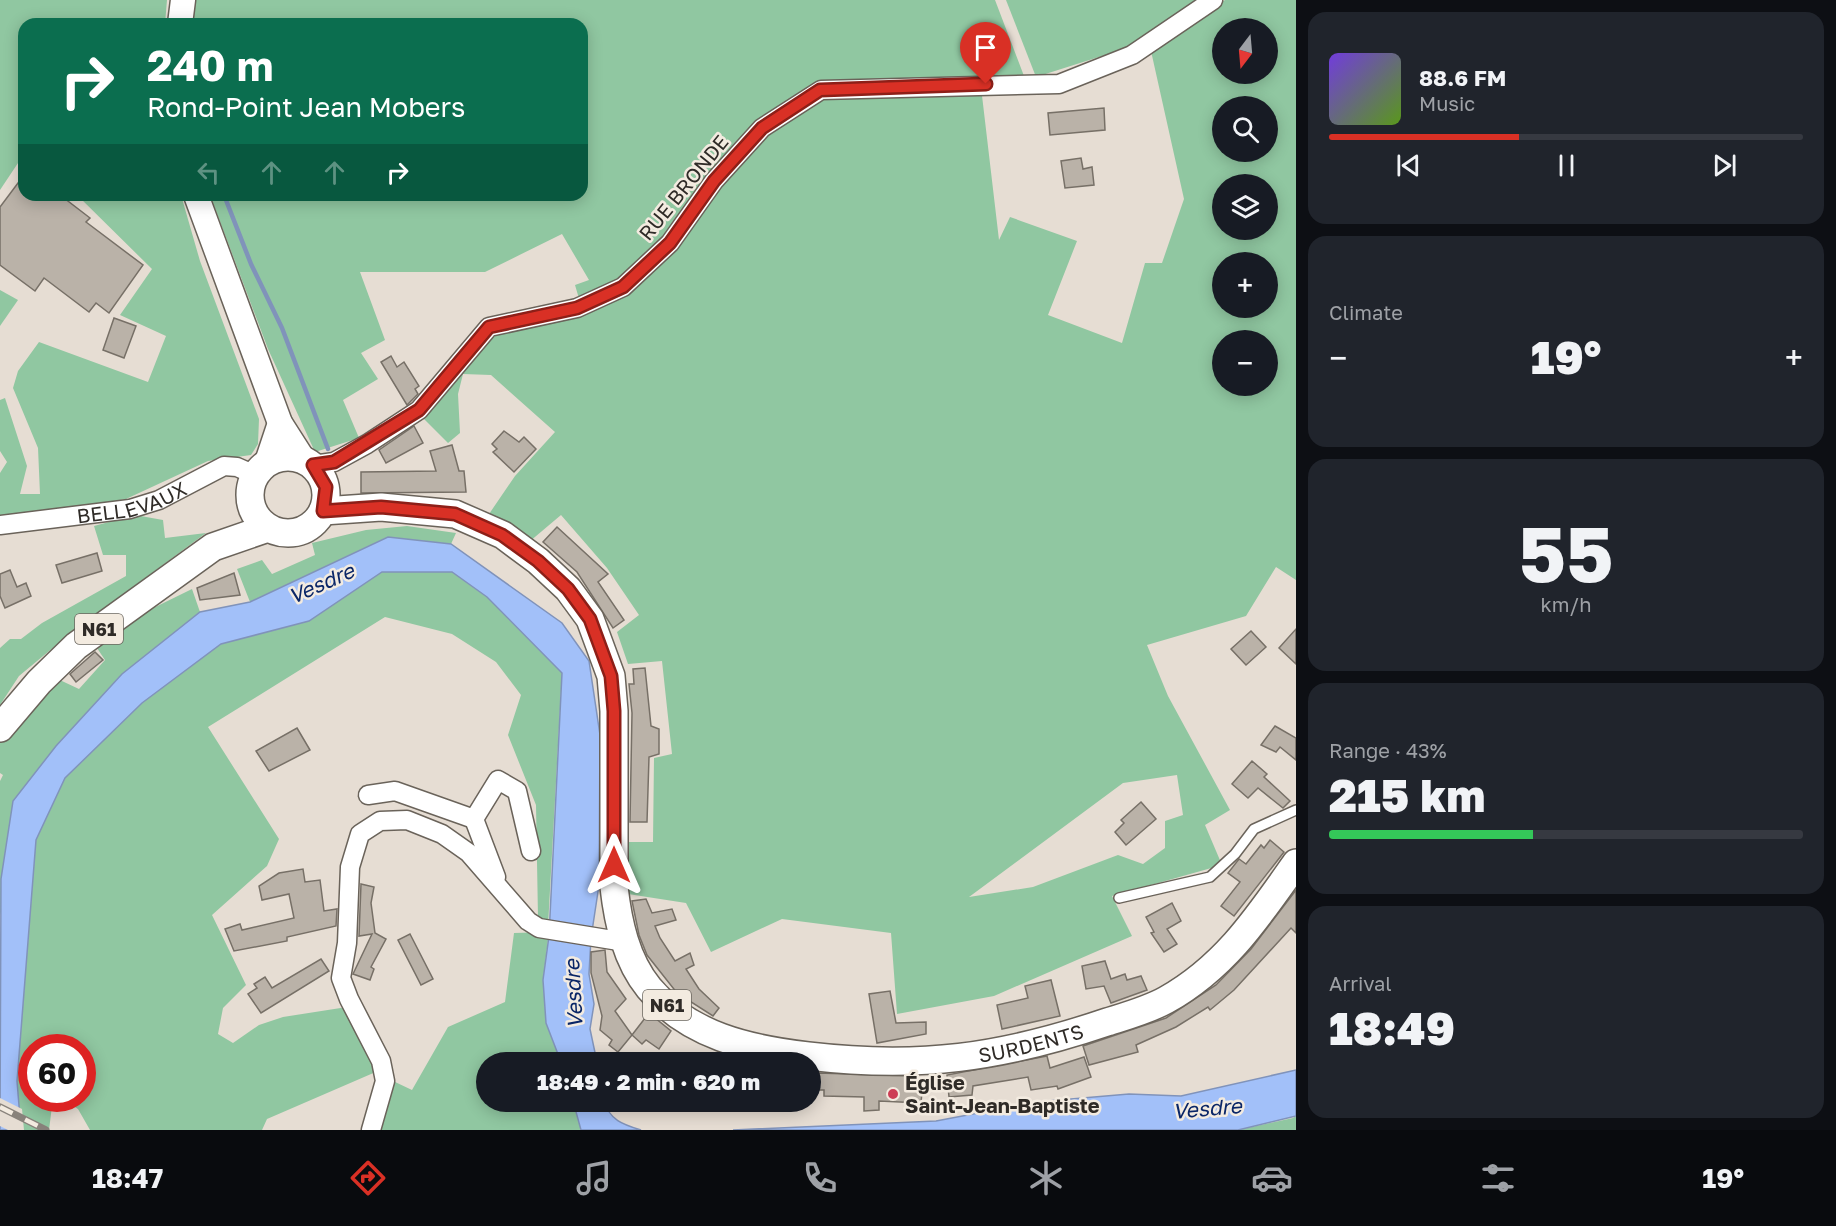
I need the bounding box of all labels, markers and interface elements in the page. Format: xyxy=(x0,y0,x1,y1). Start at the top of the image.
north arrow xyxy=(1212,18,1278,84)
map controls xyxy=(1212,18,1278,396)
pin xyxy=(960,22,1011,84)
icon: arrive xyxy=(969,31,1002,64)
text: 240 m xyxy=(147,40,273,90)
icon: right xyxy=(48,42,126,120)
text: 88.6 FM xyxy=(1419,64,1506,91)
text: Rond-Point Jean Mobers xyxy=(147,91,465,123)
text: Music xyxy=(1419,91,1475,115)
button: search xyxy=(1212,96,1278,162)
street label: RUE BRONDE xyxy=(633,130,733,244)
icon: previous xyxy=(1392,149,1425,182)
icon: pause xyxy=(1550,149,1583,182)
icon: next xyxy=(1708,149,1741,182)
icon: left xyxy=(192,156,225,189)
icon: ahead xyxy=(255,156,288,189)
icon: ahead xyxy=(318,156,351,189)
icon: right xyxy=(381,156,414,189)
button: layers xyxy=(1212,174,1278,240)
button: + xyxy=(1212,252,1278,318)
text: Climate xyxy=(1329,300,1403,324)
button: − xyxy=(1212,330,1278,396)
text: 19° xyxy=(1531,330,1601,384)
text: − xyxy=(1329,338,1347,377)
text: + xyxy=(1785,338,1803,377)
street label: BELLEVAUX xyxy=(75,476,190,527)
text: 55 xyxy=(1518,506,1614,599)
water label: Vesdre xyxy=(284,556,360,609)
text: km/h xyxy=(1541,592,1591,616)
road number: N61 xyxy=(75,614,123,644)
text: Range · 43% xyxy=(1329,738,1447,762)
text: 215 km xyxy=(1329,768,1485,822)
position arrow xyxy=(582,833,646,897)
water label: Vesdre xyxy=(558,957,588,1029)
text: Arrival xyxy=(1329,971,1392,995)
road number: N61 xyxy=(643,990,691,1020)
text: 18:49 xyxy=(1329,1001,1455,1055)
street label: SURDENTS xyxy=(976,1018,1086,1067)
speed limit sign: 60 xyxy=(18,1034,96,1112)
text: 18:49 · 2 min · 620 m xyxy=(537,1068,760,1095)
place label: Église Saint-Jean-Baptiste xyxy=(905,1070,1100,1117)
marker: Église Saint-Jean-Baptiste xyxy=(886,1087,900,1101)
water label: Vesdre xyxy=(1171,1092,1244,1124)
icon: directions xyxy=(347,1157,389,1199)
icon: music xyxy=(573,1157,615,1199)
icon: phone xyxy=(799,1157,841,1199)
icon: climate xyxy=(1025,1157,1067,1199)
icon: car xyxy=(1251,1157,1293,1199)
icon: filters xyxy=(1477,1157,1519,1199)
text: 18:47 xyxy=(92,1162,163,1194)
text: 19° xyxy=(1702,1162,1744,1194)

